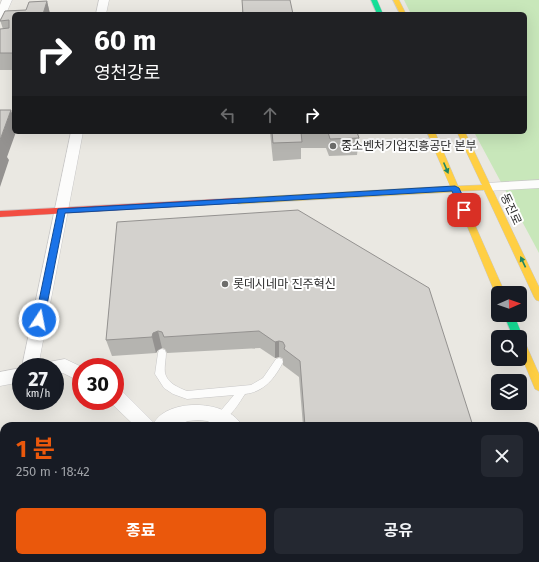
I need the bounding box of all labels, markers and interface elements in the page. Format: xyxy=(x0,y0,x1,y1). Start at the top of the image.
text: 60 m xyxy=(94,24,156,57)
icon: right xyxy=(28,28,80,80)
text: 영천강로 xyxy=(94,62,160,84)
icon: left xyxy=(217,104,239,126)
icon: ahead xyxy=(259,104,281,126)
icon: right xyxy=(301,104,323,126)
place label: 중소벤처기업진흥공단 본부 xyxy=(341,139,477,153)
marker: 중소벤처기업진흥공단 본부 xyxy=(328,141,338,151)
one-way arrow xyxy=(444,162,450,174)
street label: 동진로 xyxy=(498,191,524,227)
pin xyxy=(447,193,481,227)
icon: arrive xyxy=(453,199,475,221)
one-way arrow xyxy=(520,256,526,268)
place label: 롯데시네마 진주혁신 xyxy=(233,277,336,291)
marker: 롯데시네마 진주혁신 xyxy=(220,279,230,289)
north arrow xyxy=(491,286,527,322)
map controls xyxy=(491,286,527,410)
position arrow xyxy=(18,299,60,341)
button: search xyxy=(491,330,527,366)
speed limit sign: 30 xyxy=(72,358,124,410)
text: 27 xyxy=(28,367,48,391)
button: layers xyxy=(491,374,527,410)
text: km/h xyxy=(26,388,50,400)
text: 1 분 xyxy=(16,435,55,463)
button: close xyxy=(481,435,523,477)
text: 250 m · 18:42 xyxy=(16,464,90,479)
button: 종료 xyxy=(16,508,266,554)
button: 공유 xyxy=(274,508,523,554)

